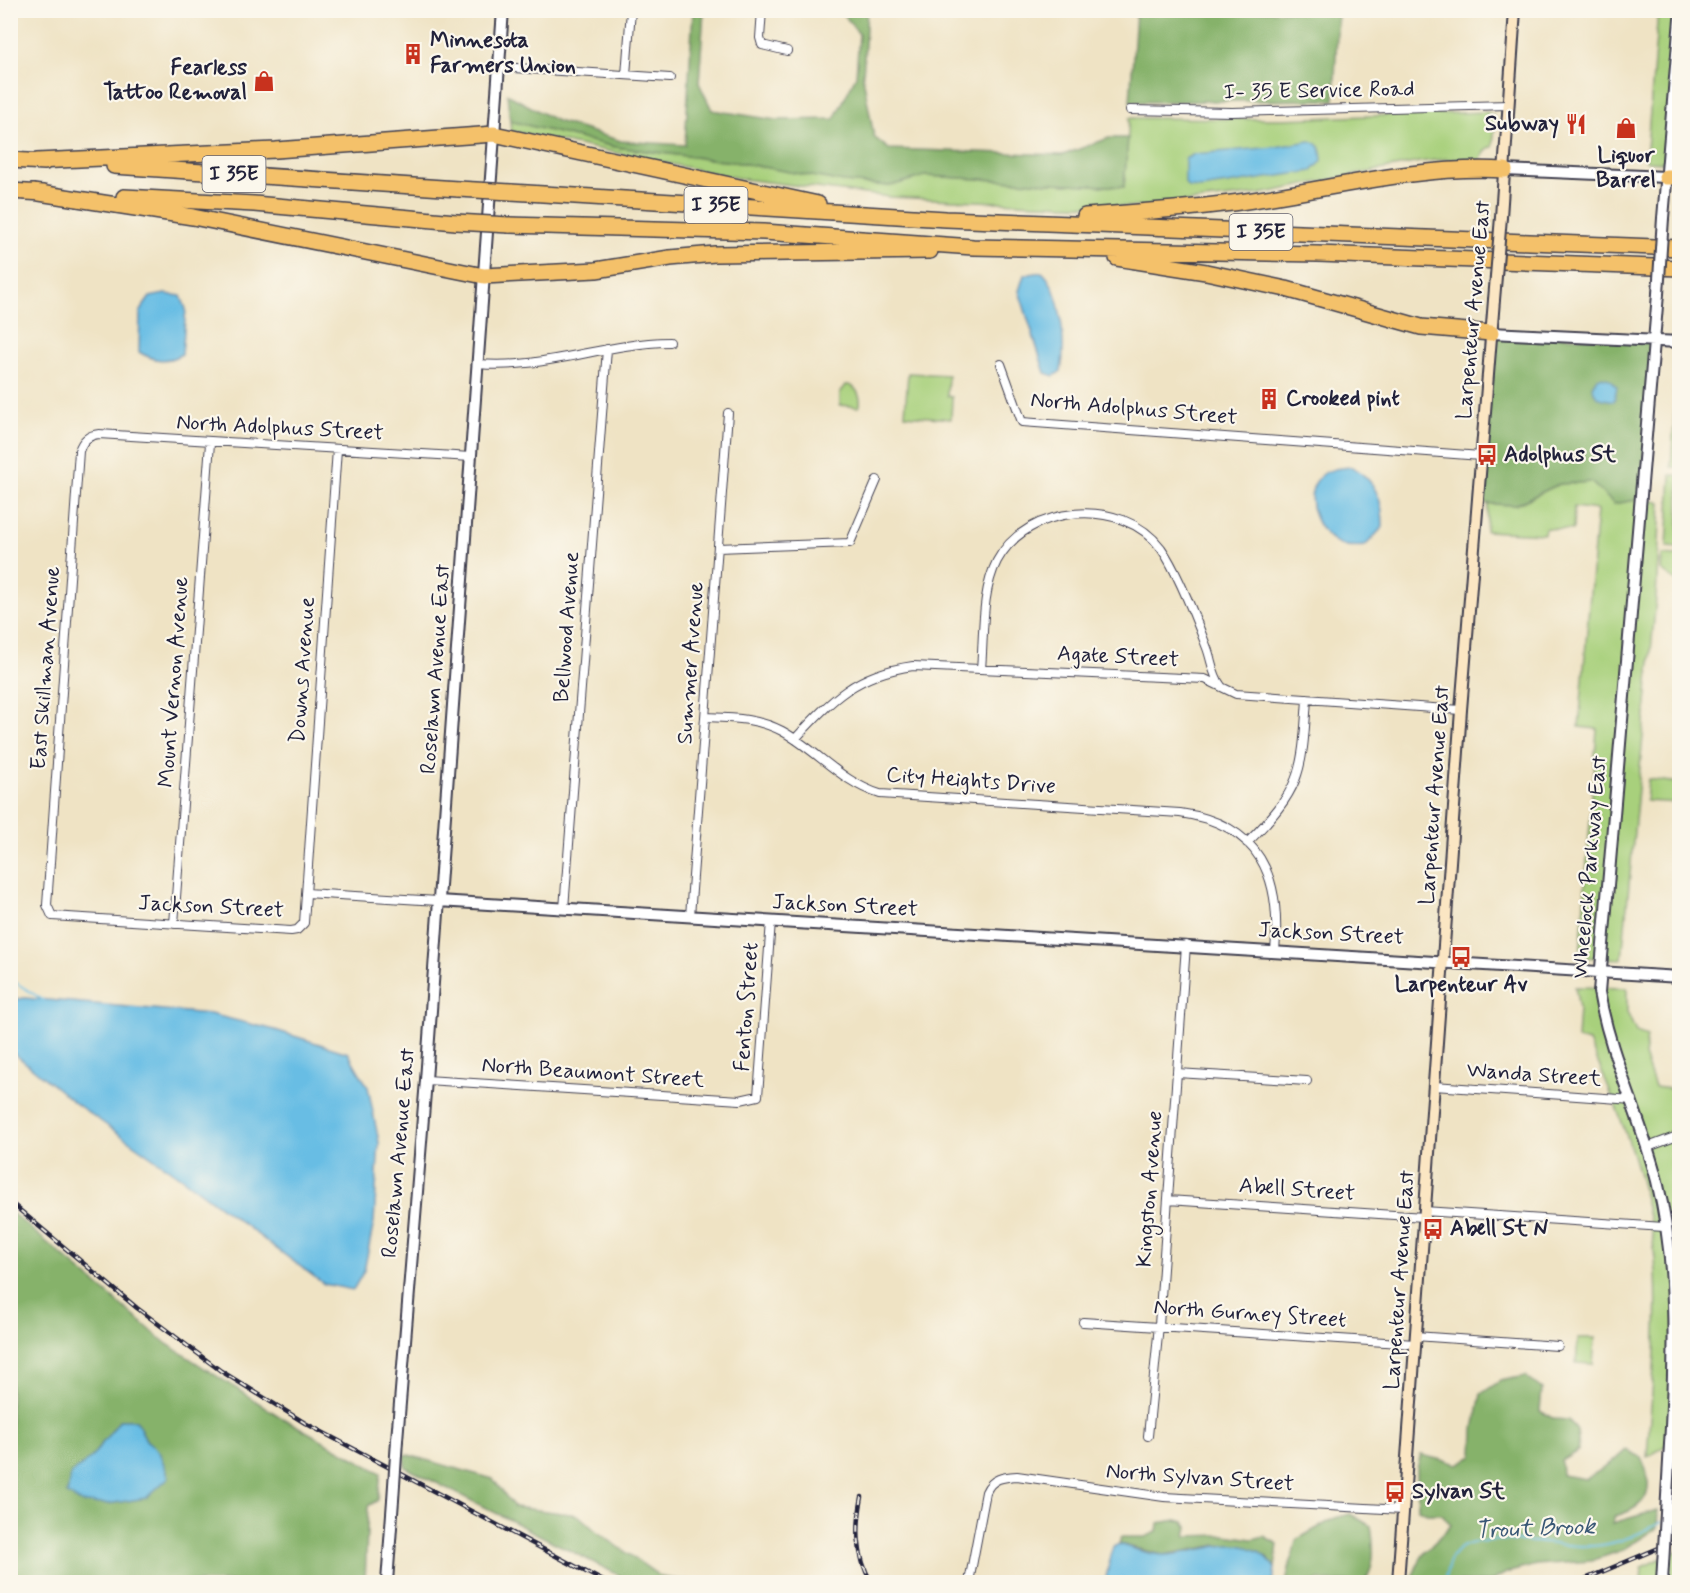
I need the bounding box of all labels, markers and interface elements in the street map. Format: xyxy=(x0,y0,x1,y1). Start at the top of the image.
place label: Minnesota Farmers Union xyxy=(430,27,576,80)
building icon: Minnesota Farmers Union xyxy=(401,42,425,66)
place label: Fearless Tattoo Removal xyxy=(103,54,247,107)
shop icon: Fearless Tattoo Removal xyxy=(252,69,276,93)
street label: I- 35 E Service Road xyxy=(1223,75,1415,107)
place label: Subway xyxy=(1485,110,1559,139)
restaurant icon: Subway xyxy=(1564,112,1588,136)
shop icon: Liquor Barrel xyxy=(1614,116,1638,140)
place label: Liquor Barrel xyxy=(1596,142,1656,195)
road number: I 35E xyxy=(202,156,266,192)
road number: I 35E xyxy=(684,187,748,223)
street label: Larpenteur Avenue East xyxy=(1450,199,1498,421)
road number: I 35E xyxy=(1230,214,1292,250)
place label: Crooked pint xyxy=(1286,385,1400,413)
street label: North Adolphus Street xyxy=(1029,386,1239,432)
building icon: Crooked pint xyxy=(1257,387,1281,411)
street label: North Adolphus Street xyxy=(176,409,384,447)
place label: Adolphus St xyxy=(1504,441,1617,469)
bus stop icon: Adolphus St xyxy=(1475,443,1499,467)
street label: Bellwood Avenue xyxy=(548,550,586,703)
street label: Roselawn Avenue East xyxy=(415,563,457,775)
street label: East Skillman Avenue xyxy=(25,565,67,771)
street label: Mount Vernon Avenue xyxy=(153,575,195,789)
street label: Summer Avenue xyxy=(671,581,711,745)
street label: Downs Avenue xyxy=(284,596,322,744)
street label: Agate Street xyxy=(1056,640,1180,675)
street label: Larpenteur Avenue East xyxy=(1413,684,1457,906)
street label: Wheelock Parkway East xyxy=(1566,754,1614,980)
street label: City Heights Drive xyxy=(885,761,1057,802)
street label: Jackson Street xyxy=(771,888,919,924)
street label: Jackson Street xyxy=(137,889,285,925)
street label: Jackson Street xyxy=(1257,916,1405,952)
street label: Fenton Street xyxy=(729,941,765,1073)
bus stop icon: Larpenteur Av xyxy=(1449,945,1473,969)
place label: Larpenteur Av xyxy=(1395,971,1528,999)
street label: Roselawn Avenue East xyxy=(376,1047,422,1259)
street label: North Beaumont Street xyxy=(481,1051,705,1095)
street label: Wanda Street xyxy=(1466,1056,1602,1094)
street label: Kingston Avenue xyxy=(1131,1110,1172,1269)
street label: Larpenteur Avenue East xyxy=(1378,1169,1422,1391)
street label: Abell Street xyxy=(1238,1172,1356,1208)
place label: Abell St N xyxy=(1450,1215,1549,1243)
bus stop icon: Abell St N xyxy=(1421,1217,1445,1241)
street label: North Gurney Street xyxy=(1153,1293,1347,1335)
street label: North Sylvan Street xyxy=(1105,1457,1295,1499)
place label: Sylvan St xyxy=(1412,1478,1506,1506)
bus stop icon: Sylvan St xyxy=(1383,1480,1407,1504)
water label: Trout Brook xyxy=(1474,1511,1598,1547)

